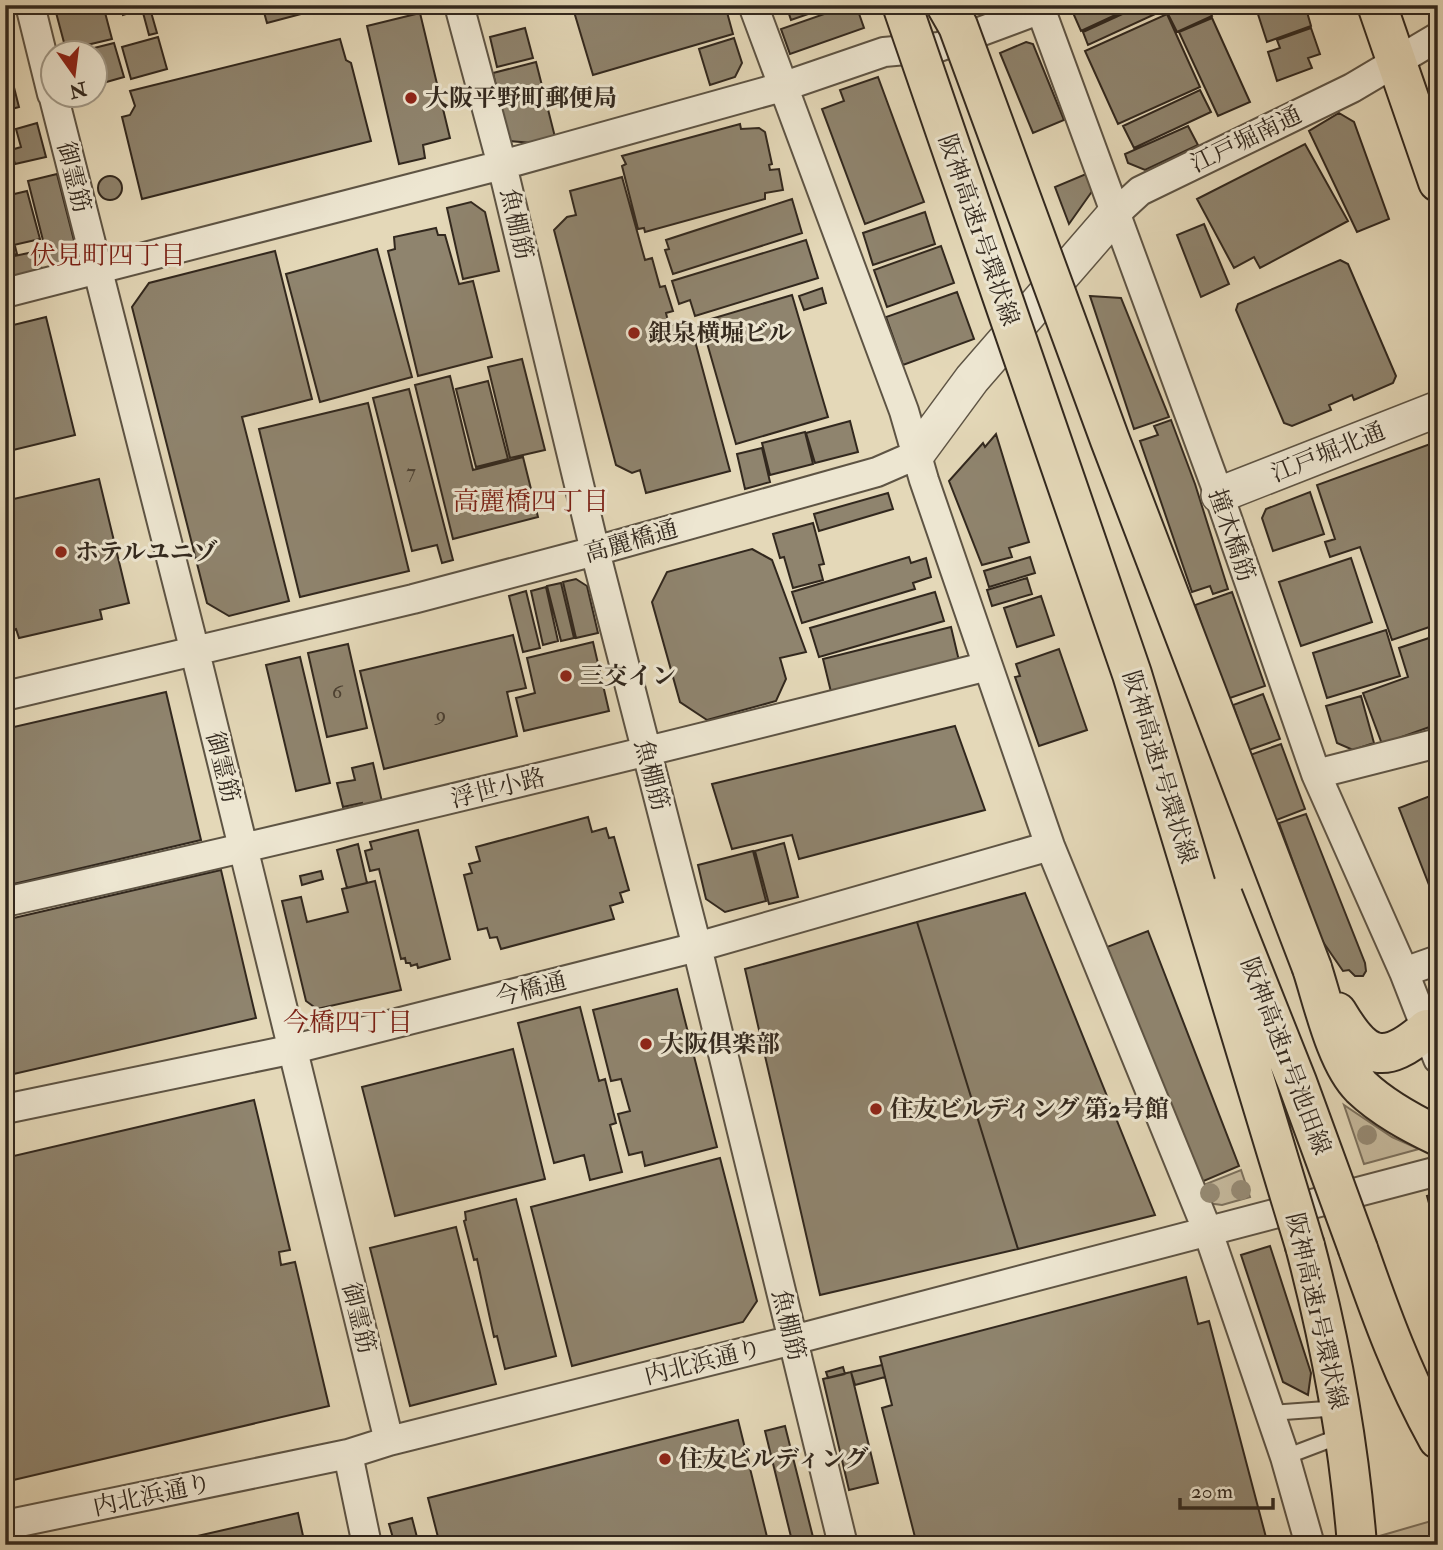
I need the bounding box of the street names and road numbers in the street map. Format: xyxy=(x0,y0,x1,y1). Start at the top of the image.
street label: 江戸堀南通 xyxy=(1185,99,1307,180)
street label: 阪神高速1号環状線 xyxy=(931,130,1026,330)
street label: 御霊筋 xyxy=(50,138,97,216)
street label: 魚棚筋 xyxy=(493,186,540,263)
street label: 江戸堀北通 xyxy=(1267,416,1390,489)
street label: 撞木橋筋 xyxy=(1201,485,1262,586)
street label: 高麗橋通 xyxy=(581,513,682,570)
street label: 阪神高速1号環状線 xyxy=(1115,667,1204,868)
street label: 御霊筋 xyxy=(199,728,246,806)
street label: 魚棚筋 xyxy=(627,736,676,814)
street label: 浮世小路 xyxy=(448,762,548,815)
street label: 阪神高速11号池田線 xyxy=(1234,953,1337,1159)
street label: 今橋通 xyxy=(492,966,570,1013)
street label: 阪神高速1号環状線 xyxy=(1279,1210,1354,1412)
street label: 御霊筋 xyxy=(335,1279,382,1357)
street label: 魚棚筋 xyxy=(765,1286,812,1364)
street label: 内北浜通り xyxy=(641,1333,765,1392)
street label: 内北浜通り xyxy=(90,1468,214,1523)

